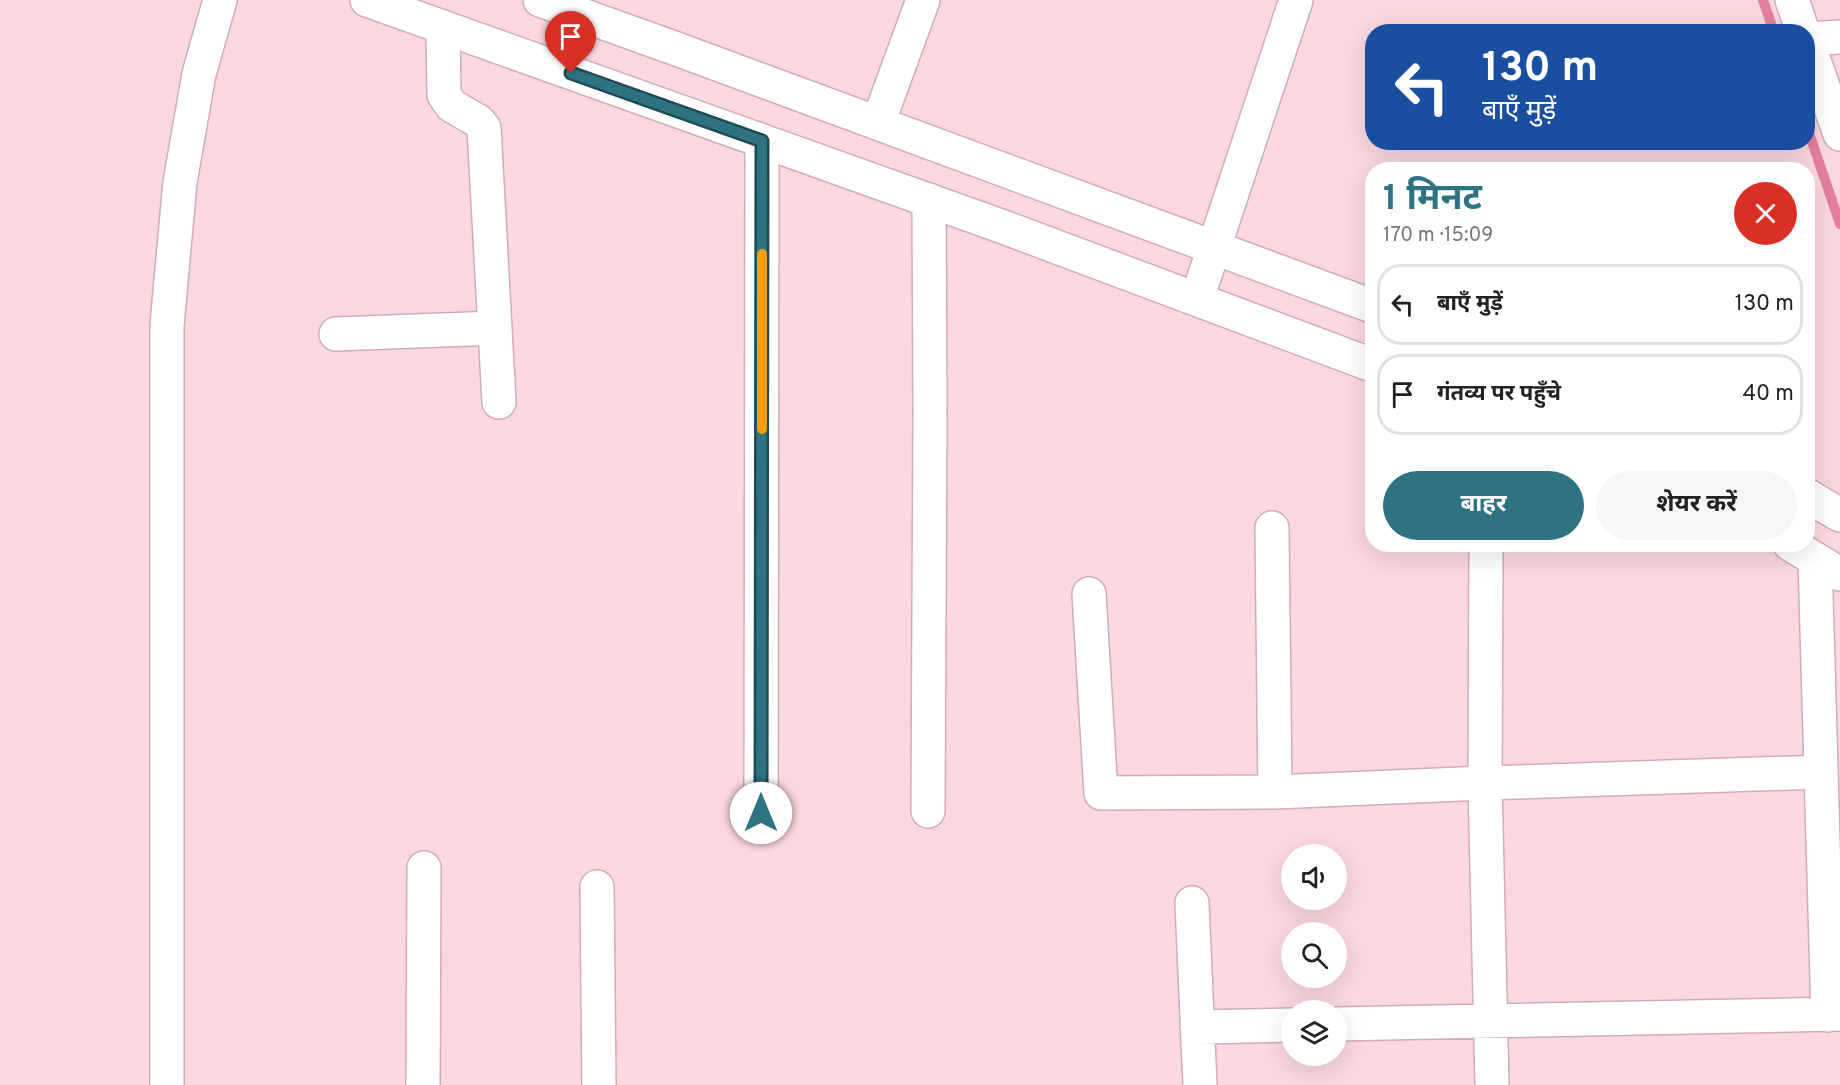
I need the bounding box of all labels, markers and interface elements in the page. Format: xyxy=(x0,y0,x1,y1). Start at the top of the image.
pin xyxy=(545,11,596,73)
icon: arrive xyxy=(554,20,587,53)
text: 130 m xyxy=(1482,43,1598,96)
icon: left xyxy=(1383,48,1461,126)
text: बाएँ मुड़ें xyxy=(1482,95,1556,129)
text: 1 मिनट xyxy=(1383,177,1482,223)
button: close xyxy=(1734,182,1797,245)
text: 170 m · 15:09 xyxy=(1383,223,1493,249)
icon: left xyxy=(1386,288,1419,321)
text: बाएँ मुड़ें xyxy=(1437,291,1503,318)
text: 130 m xyxy=(1735,291,1794,318)
icon: arrive xyxy=(1386,378,1419,411)
text: गंतव्य पर पहुँचे xyxy=(1437,381,1561,408)
text: 40 m xyxy=(1742,381,1794,408)
button: बाहर xyxy=(1383,471,1584,540)
button: शेयर करें xyxy=(1596,471,1797,540)
position arrow xyxy=(729,781,793,845)
map controls xyxy=(1281,844,1347,1066)
button: sound xyxy=(1281,844,1347,910)
button: search xyxy=(1281,922,1347,988)
button: layers xyxy=(1281,1000,1347,1066)

